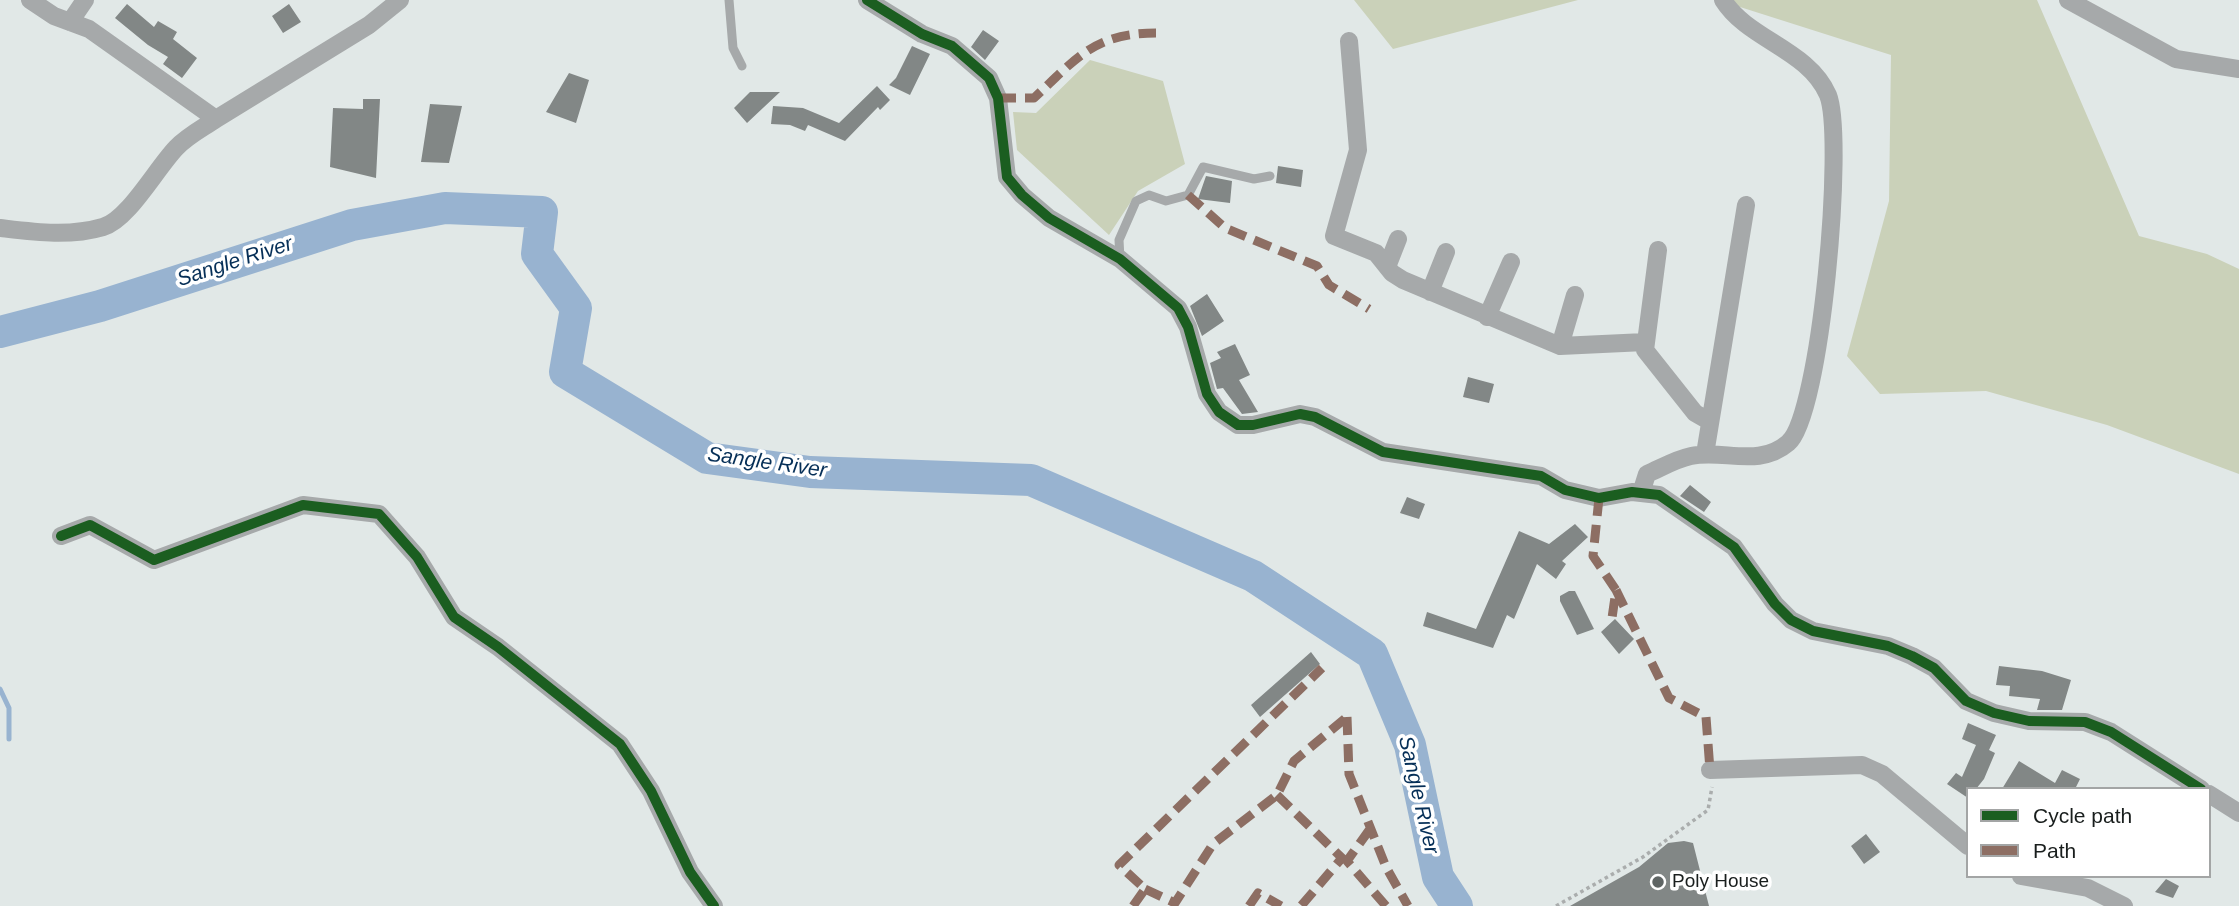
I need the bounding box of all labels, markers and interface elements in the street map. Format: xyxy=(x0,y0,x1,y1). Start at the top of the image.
water label: Sangle River xyxy=(174,231,296,293)
water label: Sangle River xyxy=(706,442,828,484)
water label: Sangle River xyxy=(1392,734,1444,856)
legend xyxy=(1966,787,2211,878)
text: Cycle path xyxy=(2033,804,2132,827)
text: Path xyxy=(2033,839,2076,862)
place label: Poly House xyxy=(1672,871,1769,893)
marker: Poly House xyxy=(1650,874,1666,890)

